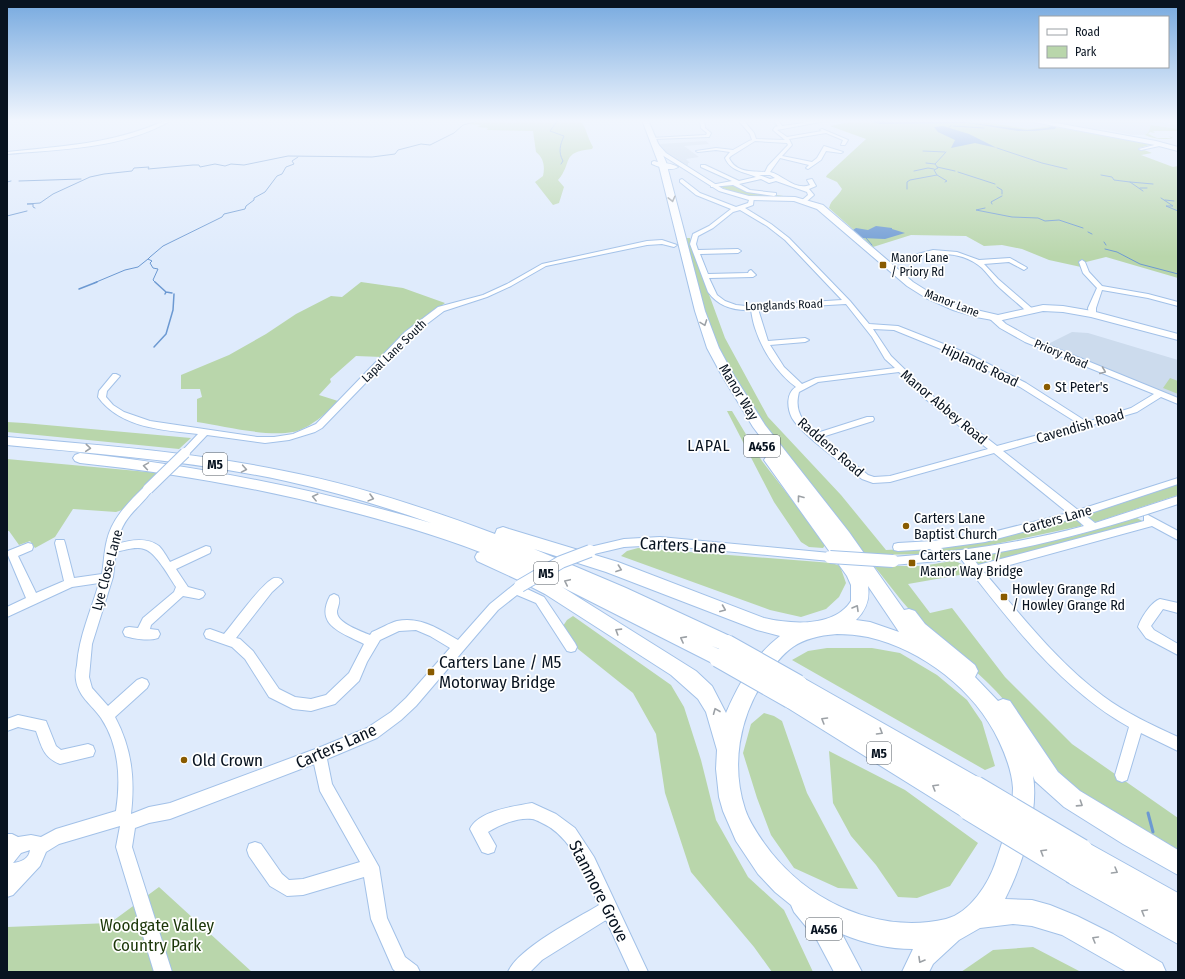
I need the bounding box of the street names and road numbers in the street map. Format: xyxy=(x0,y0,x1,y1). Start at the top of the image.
street label: Manor Lane xyxy=(923,286,981,320)
street label: Longlands Road xyxy=(745,297,823,313)
street label: Lapal Lane South xyxy=(359,317,429,385)
street label: Priory Road xyxy=(1032,336,1090,372)
street label: Hiplands Road xyxy=(939,340,1021,391)
street label: Manor Way xyxy=(715,361,762,424)
street label: Manor Abbey Road xyxy=(897,366,990,448)
street label: Cavendish Road xyxy=(1034,406,1126,447)
street label: Raddens Road xyxy=(794,414,867,481)
road number: A456 xyxy=(744,435,780,457)
road number: M5 xyxy=(203,453,227,475)
street label: Carters Lane xyxy=(1021,501,1094,537)
street label: Lye Close Lane xyxy=(89,528,126,612)
street label: Carters Lane xyxy=(639,533,727,558)
road number: M5 xyxy=(534,562,558,584)
street label: Carters Lane xyxy=(292,719,380,774)
road number: M5 xyxy=(867,742,891,764)
street label: Stanmore Grove xyxy=(564,837,633,945)
road number: A456 xyxy=(806,918,842,940)

